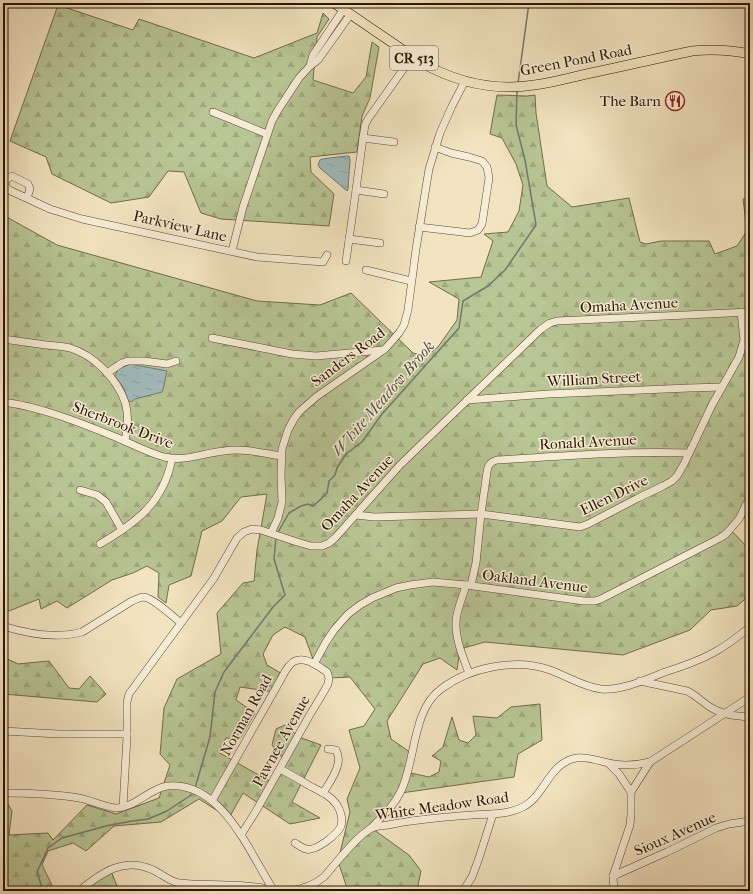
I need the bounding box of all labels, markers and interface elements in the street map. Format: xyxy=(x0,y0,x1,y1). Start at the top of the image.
street label: Green Pond Road xyxy=(519,40,634,80)
road number: CR 513 xyxy=(390,46,438,70)
restaurant icon: The Barn xyxy=(664,90,686,112)
place label: The Barn xyxy=(600,92,661,110)
street label: Parkview Lane xyxy=(131,206,229,246)
street label: Omaha Avenue xyxy=(579,293,679,317)
street label: Sanders Road xyxy=(308,323,389,390)
water label: White Meadow Brook xyxy=(328,336,438,460)
street label: William Street xyxy=(546,368,642,391)
street label: Sherbrook Drive xyxy=(70,397,177,453)
street label: Ronald Avenue xyxy=(539,430,638,454)
street label: Omaha Avenue xyxy=(317,451,397,535)
street label: Ellen Drive xyxy=(577,471,651,519)
street label: Oakland Avenue xyxy=(481,566,589,596)
street label: Norman Road xyxy=(216,671,276,759)
street label: Pawnee Avenue xyxy=(248,692,314,790)
street label: White Meadow Road xyxy=(373,788,511,824)
street label: Sioux Avenue xyxy=(631,808,719,860)

